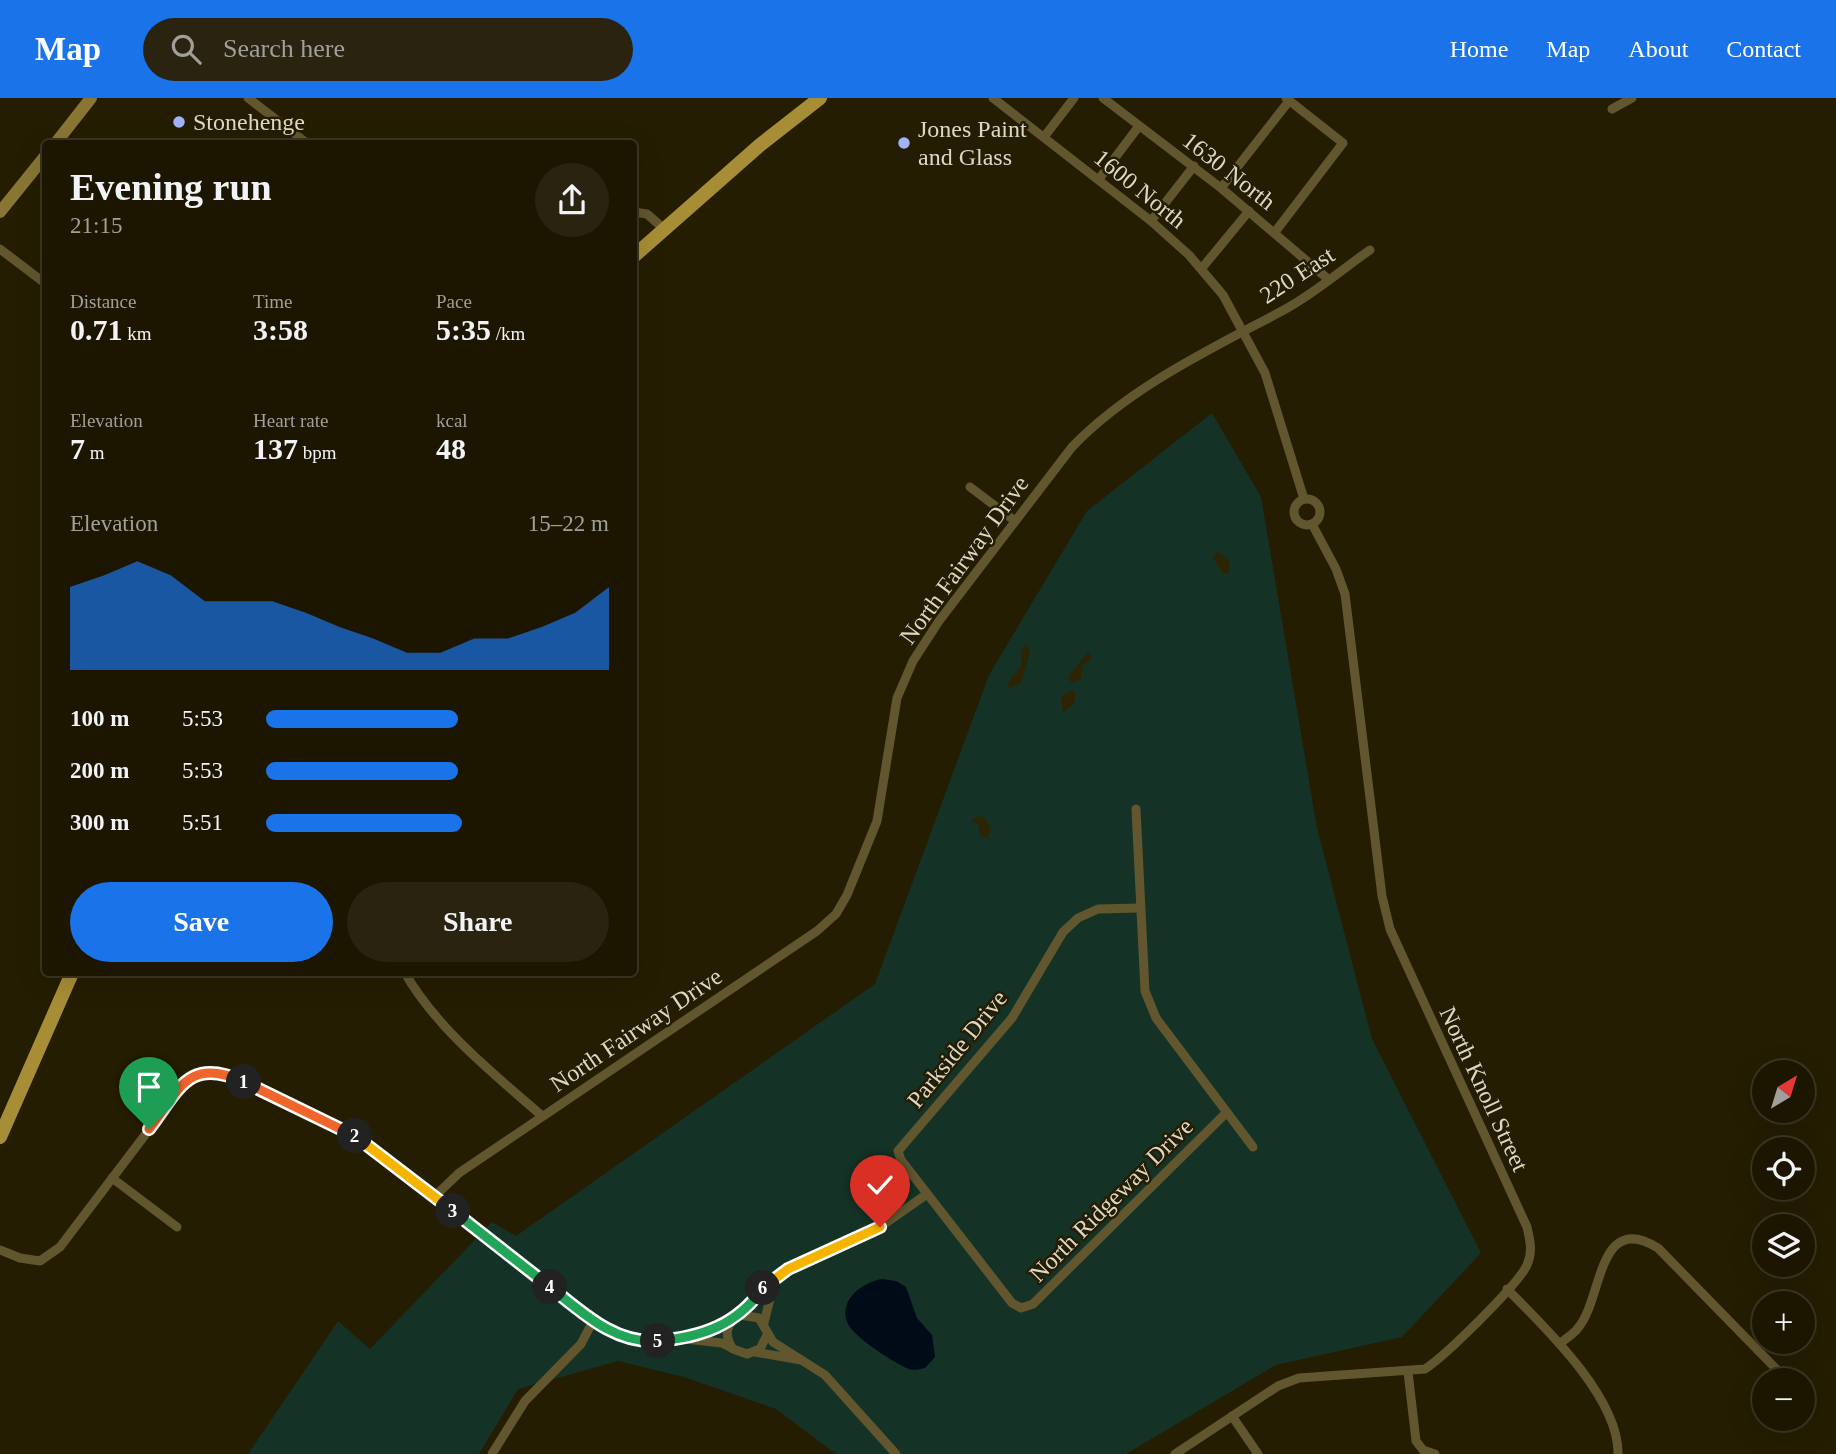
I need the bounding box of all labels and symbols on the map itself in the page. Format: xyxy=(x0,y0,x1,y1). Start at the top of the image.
place label: Stonehenge xyxy=(193,109,305,135)
marker: Stonehenge xyxy=(171,114,187,130)
place label: Jones Paint and Glass xyxy=(918,116,1027,170)
street label: 1630 North xyxy=(1178,127,1280,215)
marker: Jones Paint and Glass xyxy=(896,135,912,151)
street label: 1600 North xyxy=(1089,144,1191,234)
street label: 220 East xyxy=(1255,241,1339,309)
street label: North Fairway Drive xyxy=(894,471,1034,649)
street label: North Fairway Drive xyxy=(545,963,727,1097)
street label: Parkside Drive xyxy=(902,985,1012,1113)
street label: North Knoll Street xyxy=(1434,1003,1534,1176)
pin xyxy=(119,1057,179,1129)
north arrow xyxy=(1752,1060,1815,1124)
pin: 1 xyxy=(226,1065,262,1100)
street label: North Ridgeway Drive xyxy=(1024,1113,1198,1287)
pin: 2 xyxy=(338,1118,372,1154)
pin xyxy=(850,1155,910,1227)
pin: 3 xyxy=(435,1194,470,1228)
pin: 4 xyxy=(532,1270,568,1304)
pin: 6 xyxy=(746,1270,780,1306)
pin: 5 xyxy=(640,1324,676,1358)

